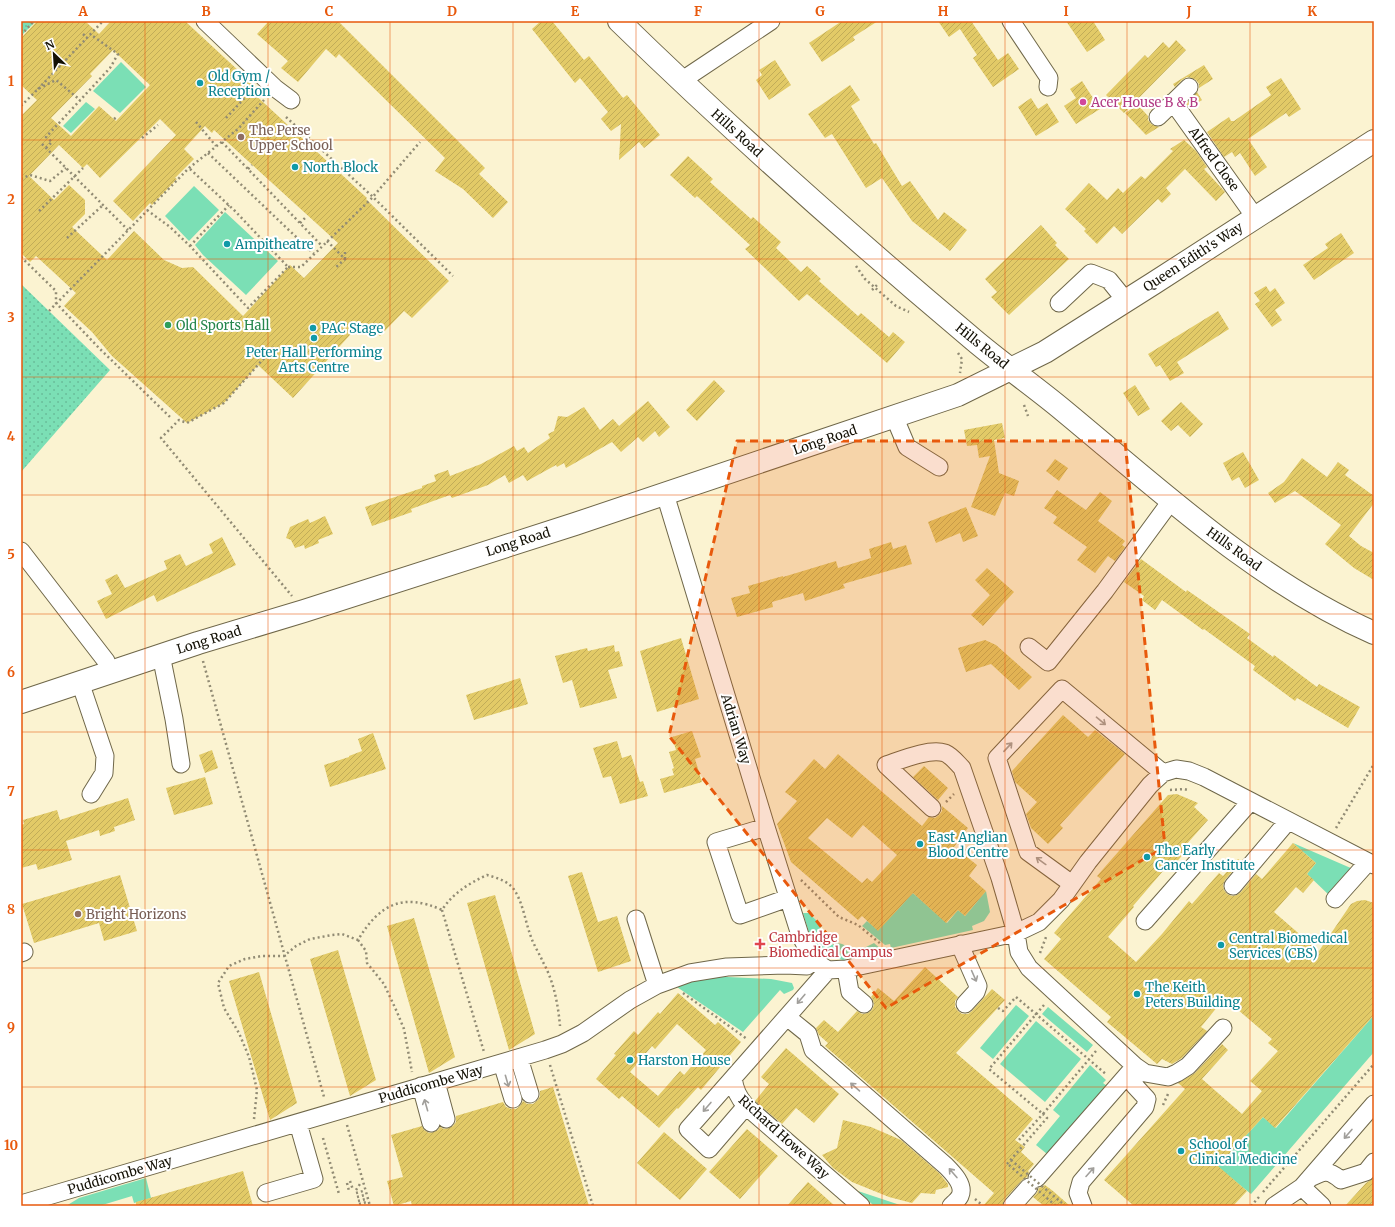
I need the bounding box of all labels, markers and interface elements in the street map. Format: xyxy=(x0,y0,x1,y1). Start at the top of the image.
text: A xyxy=(77,3,88,20)
text: B xyxy=(201,3,211,20)
text: C xyxy=(325,3,334,20)
text: D xyxy=(447,3,457,20)
text: E xyxy=(571,3,580,20)
text: F xyxy=(694,3,702,20)
text: G xyxy=(815,3,825,20)
text: H xyxy=(938,3,949,20)
text: I xyxy=(1063,3,1069,20)
text: J xyxy=(1185,3,1192,20)
text: K xyxy=(1307,3,1317,20)
north arrow xyxy=(34,34,74,74)
text: N xyxy=(43,37,57,53)
place label: Old Gym / Reception xyxy=(208,68,271,100)
text: 1 xyxy=(8,73,14,90)
marker: Old Gym / Reception xyxy=(195,78,205,88)
place label: Acer House B & B xyxy=(1090,94,1198,111)
marker: Acer House B & B xyxy=(1078,97,1088,107)
street label: Hills Road xyxy=(708,105,766,161)
place label: The Perse Upper School xyxy=(249,122,333,154)
street label: Alfred Close xyxy=(1184,123,1243,195)
marker: The Perse Upper School xyxy=(236,132,246,142)
place label: North Block xyxy=(303,159,379,176)
marker: North Block xyxy=(290,162,300,172)
text: 2 xyxy=(7,191,15,208)
street label: Queen Edith's Way xyxy=(1140,218,1246,296)
place label: Ampitheatre xyxy=(234,236,314,253)
marker: Ampitheatre xyxy=(222,239,232,249)
text: 3 xyxy=(7,309,15,326)
place label: Old Sports Hall xyxy=(176,317,270,334)
street label: Hills Road xyxy=(952,319,1012,373)
marker: Old Sports Hall xyxy=(163,320,173,330)
place label: PAC Stage xyxy=(321,320,383,337)
marker: PAC Stage xyxy=(308,323,318,333)
marker: Peter Hall Performing Arts Centre xyxy=(309,333,319,343)
place label: Peter Hall Performing Arts Centre xyxy=(246,344,382,376)
street label: Long Road xyxy=(791,421,859,459)
text: 4 xyxy=(7,428,16,445)
street label: Hills Road xyxy=(1203,523,1265,575)
street label: Long Road xyxy=(484,524,553,560)
text: 5 xyxy=(7,546,15,563)
street label: Long Road xyxy=(175,622,244,658)
text: 6 xyxy=(7,664,15,681)
street label: Adrian Way xyxy=(717,691,755,767)
one-way arrow xyxy=(1096,717,1107,726)
one-way arrow xyxy=(1003,742,1013,752)
text: 7 xyxy=(7,783,15,800)
place label: East Anglian Blood Centre xyxy=(928,829,1009,861)
marker: East Anglian Blood Centre xyxy=(915,839,925,849)
place label: The Early Cancer Institute xyxy=(1155,842,1255,874)
marker: The Early Cancer Institute xyxy=(1142,852,1152,862)
one-way arrow xyxy=(1035,857,1046,865)
text: 8 xyxy=(7,901,15,918)
place label: Bright Horizons xyxy=(86,906,186,923)
marker: Bright Horizons xyxy=(73,909,83,919)
place label: Cambridge Biomedical Campus xyxy=(769,929,893,961)
place label: Central Biomedical Services (CBS) xyxy=(1229,930,1347,962)
marker: Cambridge Biomedical Campus xyxy=(754,938,766,950)
marker: Central Biomedical Services (CBS) xyxy=(1216,940,1226,950)
one-way arrow xyxy=(971,969,978,981)
place label: The Keith Peters Building xyxy=(1145,979,1240,1011)
marker: The Keith Peters Building xyxy=(1132,989,1142,999)
one-way arrow xyxy=(797,994,806,1005)
text: 9 xyxy=(7,1019,15,1036)
place label: Harston House xyxy=(638,1052,731,1069)
marker: Harston House xyxy=(625,1055,635,1065)
street label: Puddicombe Way xyxy=(377,1061,486,1107)
one-way arrow xyxy=(504,1074,511,1087)
one-way arrow xyxy=(850,1082,860,1091)
street label: Richard Howe Way xyxy=(735,1092,833,1183)
one-way arrow xyxy=(422,1099,429,1112)
one-way arrow xyxy=(702,1102,712,1112)
one-way arrow xyxy=(1344,1129,1353,1139)
place label: School of Clinical Medicine xyxy=(1189,1136,1297,1168)
text: 10 xyxy=(4,1137,18,1154)
marker: School of Clinical Medicine xyxy=(1176,1146,1186,1156)
street label: Puddicombe Way xyxy=(66,1152,175,1198)
one-way arrow xyxy=(1085,1166,1094,1177)
one-way arrow xyxy=(948,1167,957,1178)

